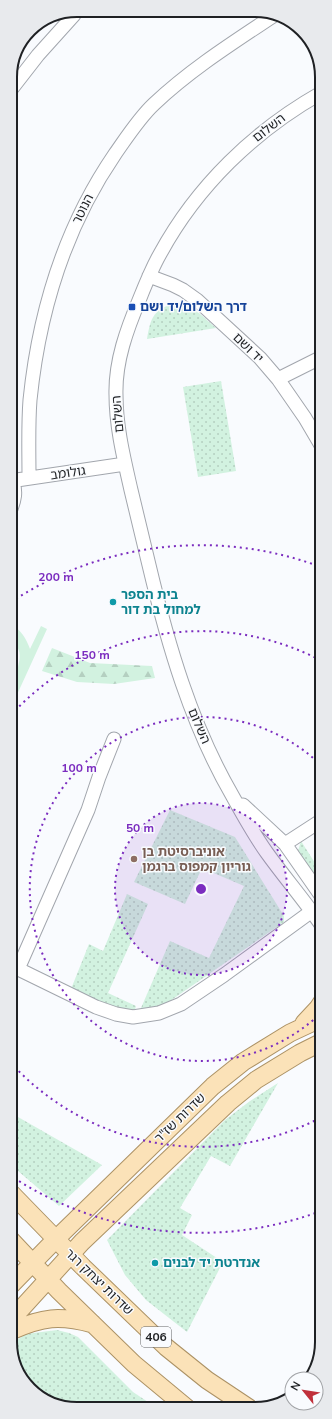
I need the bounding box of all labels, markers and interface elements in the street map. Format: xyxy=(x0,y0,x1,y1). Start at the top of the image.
street label: השלום xyxy=(249,109,289,147)
street label: הנוטר xyxy=(68,191,98,227)
place label: דרך השלום/יד ושם xyxy=(140,298,247,316)
marker: דרך השלום/יד ושם xyxy=(127,302,137,312)
street label: יד ושם xyxy=(229,329,267,367)
street label: השלום xyxy=(107,395,129,433)
street label: גולומב xyxy=(49,462,87,484)
text: 200 m xyxy=(38,569,74,585)
place label: בית הספר למחול בת דור xyxy=(121,586,201,619)
marker: בית הספר למחול בת דור xyxy=(108,597,118,607)
text: 150 m xyxy=(74,647,110,663)
street label: השלום xyxy=(183,705,215,747)
text: 100 m xyxy=(61,760,97,776)
text: 50 m xyxy=(126,820,154,836)
place label: אוניברסיטת בן גוריון קמפוס ברגמן xyxy=(142,843,252,876)
marker: אוניברסיטת בן גוריון קמפוס ברגמן xyxy=(129,854,139,864)
centre of rings xyxy=(194,882,208,896)
street label: שדרות שז"ר xyxy=(150,1089,210,1147)
street label: שדרות יצחק רגר xyxy=(61,1245,137,1319)
place label: אנדרטת יד לבנים xyxy=(163,1254,260,1272)
marker: אנדרטת יד לבנים xyxy=(150,1258,160,1268)
road number: 406 xyxy=(141,1327,171,1347)
north arrow xyxy=(284,1371,324,1411)
text: N xyxy=(287,1379,304,1394)

